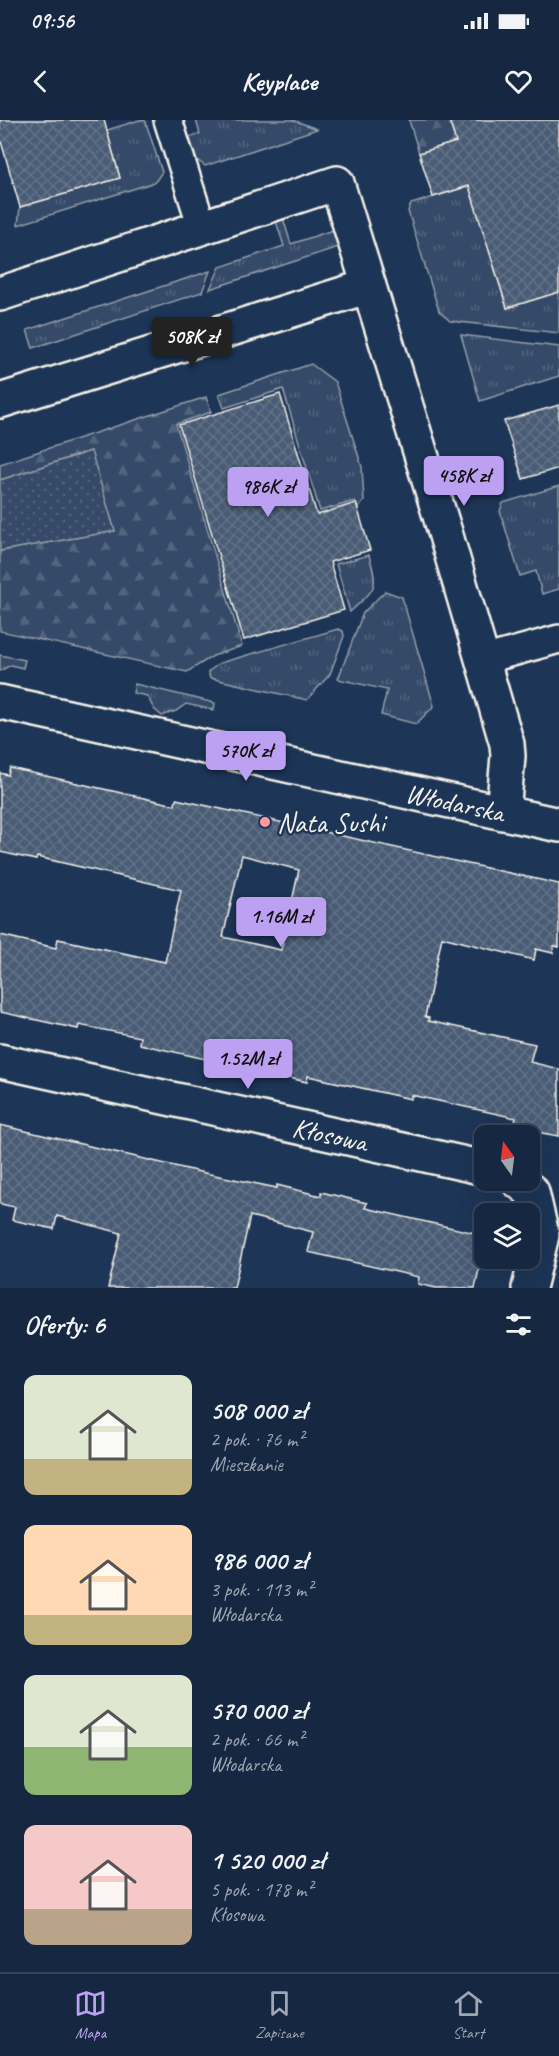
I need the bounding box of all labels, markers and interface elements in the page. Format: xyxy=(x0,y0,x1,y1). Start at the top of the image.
text: 09:56 xyxy=(30,7,74,35)
text: Keyplace xyxy=(242,64,317,98)
icon: back xyxy=(24,65,57,98)
icon: heart xyxy=(502,65,535,98)
pin: 508K zł xyxy=(137,317,247,368)
text: 508K zł xyxy=(166,324,218,349)
pin: 458K zł xyxy=(409,456,519,507)
text: 458K zł xyxy=(438,463,490,488)
pin: 986K zł xyxy=(213,467,323,518)
text: 986K zł xyxy=(242,474,294,499)
pin: 570K zł xyxy=(191,731,301,782)
text: 570K zł xyxy=(220,738,272,763)
street label: Włodarska xyxy=(402,775,510,831)
place label: Nata Sushi xyxy=(277,805,389,840)
marker: Nata Sushi xyxy=(258,815,272,829)
pin: 1.16M zł xyxy=(219,897,343,948)
text: 1.16M zł xyxy=(250,904,312,929)
pin: 1.52M zł xyxy=(186,1039,310,1090)
text: 1.52M zł xyxy=(218,1046,278,1071)
street label: Kłosowa xyxy=(289,1110,373,1160)
north arrow xyxy=(474,1125,540,1191)
map controls xyxy=(474,1125,540,1269)
button: layers xyxy=(474,1203,540,1269)
text: Oferty: 6 xyxy=(24,1308,105,1341)
icon: filters xyxy=(502,1308,535,1341)
text: 508 000 zł xyxy=(210,1394,306,1427)
icon: home xyxy=(72,1399,144,1471)
text: 2 pok. · 76 m² xyxy=(210,1427,304,1452)
text: Mieszkanie xyxy=(210,1452,283,1477)
text: 986 000 zł xyxy=(210,1544,307,1577)
icon: home xyxy=(72,1549,144,1621)
text: 3 pok. · 113 m² xyxy=(210,1577,313,1602)
text: Włodarska xyxy=(210,1602,281,1627)
text: 570 000 zł xyxy=(210,1694,306,1727)
icon: home xyxy=(72,1699,144,1771)
text: 2 pok. · 66 m² xyxy=(210,1727,304,1752)
text: Włodarska xyxy=(210,1752,281,1777)
text: 1 520 000 zł xyxy=(210,1844,324,1877)
icon: home xyxy=(72,1849,144,1921)
text: 5 pok. · 178 m² xyxy=(210,1877,313,1902)
text: Kłosowa xyxy=(210,1902,264,1927)
tab: Mapa xyxy=(74,1987,107,2043)
tab: Zapisane xyxy=(255,1987,304,2043)
tab: Start xyxy=(452,1987,485,2043)

